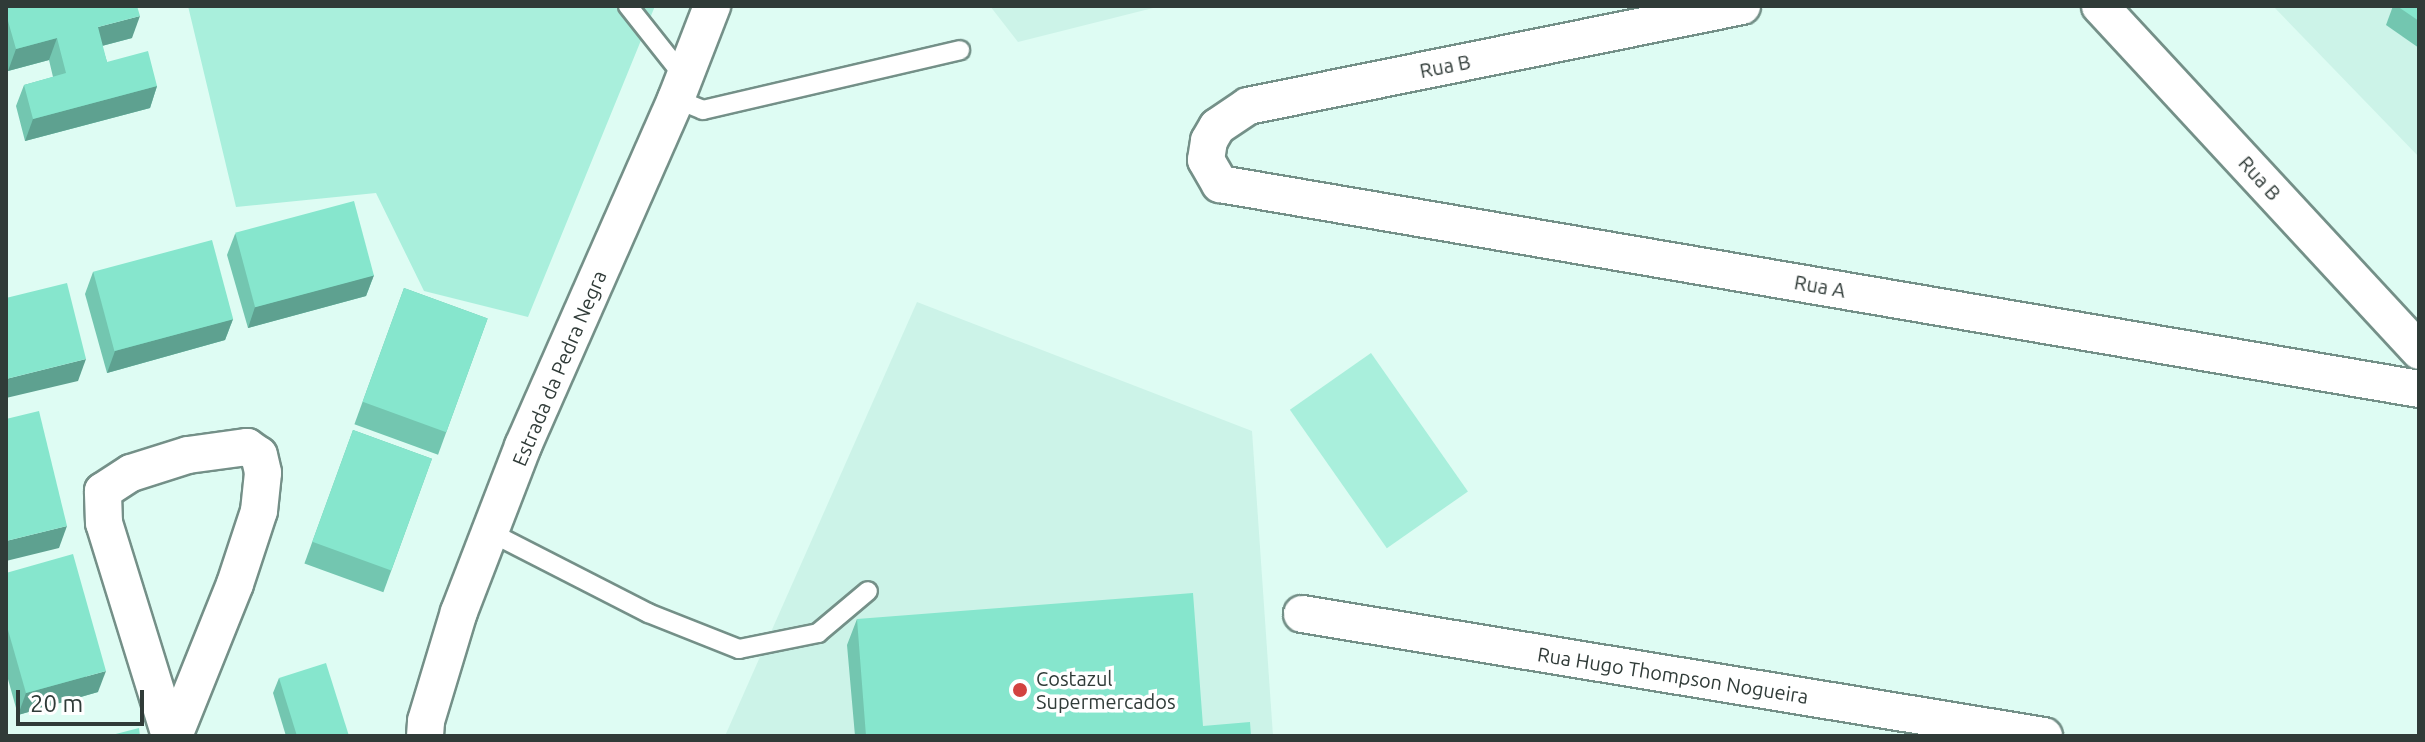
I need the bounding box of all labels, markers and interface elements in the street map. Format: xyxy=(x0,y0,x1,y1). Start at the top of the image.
street label: Rua B xyxy=(1417,49,1473,83)
street label: Rua B xyxy=(2234,151,2286,205)
street label: Estrada da Pedra Negra xyxy=(507,267,611,469)
street label: Rua A xyxy=(1792,270,1848,302)
street label: Rua Hugo Thompson Nogueira xyxy=(1536,642,1810,708)
place label: Costazul Supermercados xyxy=(1036,666,1176,713)
scale bar xyxy=(20,674,148,724)
marker: Costazul Supermercados xyxy=(1011,681,1029,699)
text: 20 m xyxy=(30,690,83,717)

